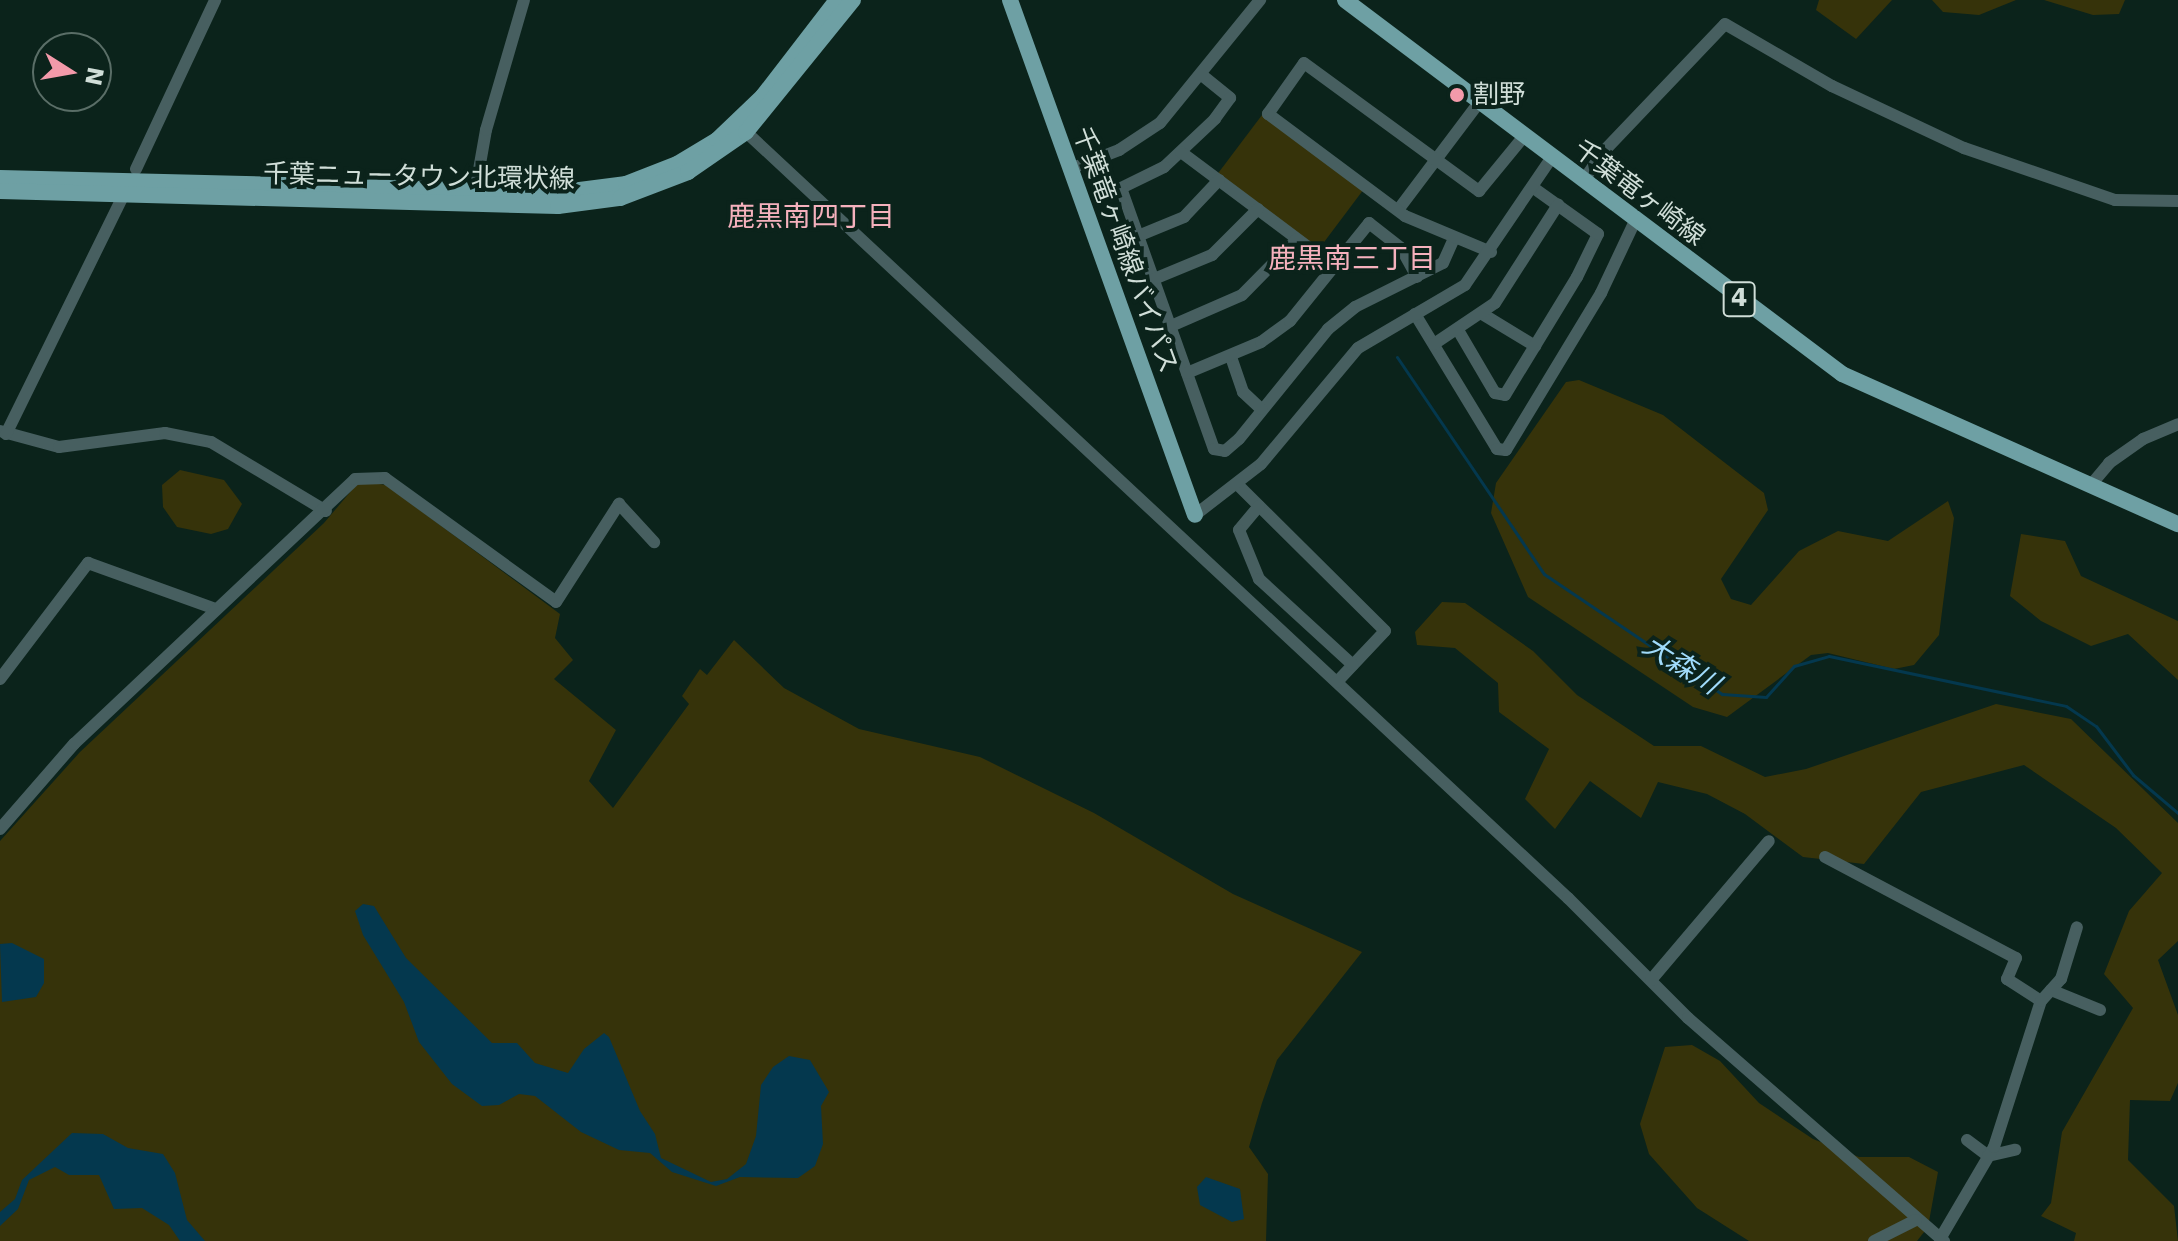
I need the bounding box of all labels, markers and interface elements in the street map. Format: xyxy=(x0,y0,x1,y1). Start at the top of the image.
north arrow xyxy=(32,32,112,112)
text: N xyxy=(80,65,108,88)
place label: 割野 xyxy=(1473,79,1525,111)
marker: 割野 xyxy=(1448,86,1466,104)
street label: 千葉竜ヶ崎線バイパス xyxy=(1066,123,1184,377)
street label: 千葉竜ヶ崎線 xyxy=(1567,134,1711,252)
street label: 千葉ニュータウン北環状線 xyxy=(263,159,575,195)
district label: 鹿黒南四丁目 xyxy=(727,200,895,234)
district label: 鹿黒南三丁目 xyxy=(1268,242,1436,276)
road number: 4 xyxy=(1721,279,1757,319)
water label: 大森川 xyxy=(1636,628,1726,702)

